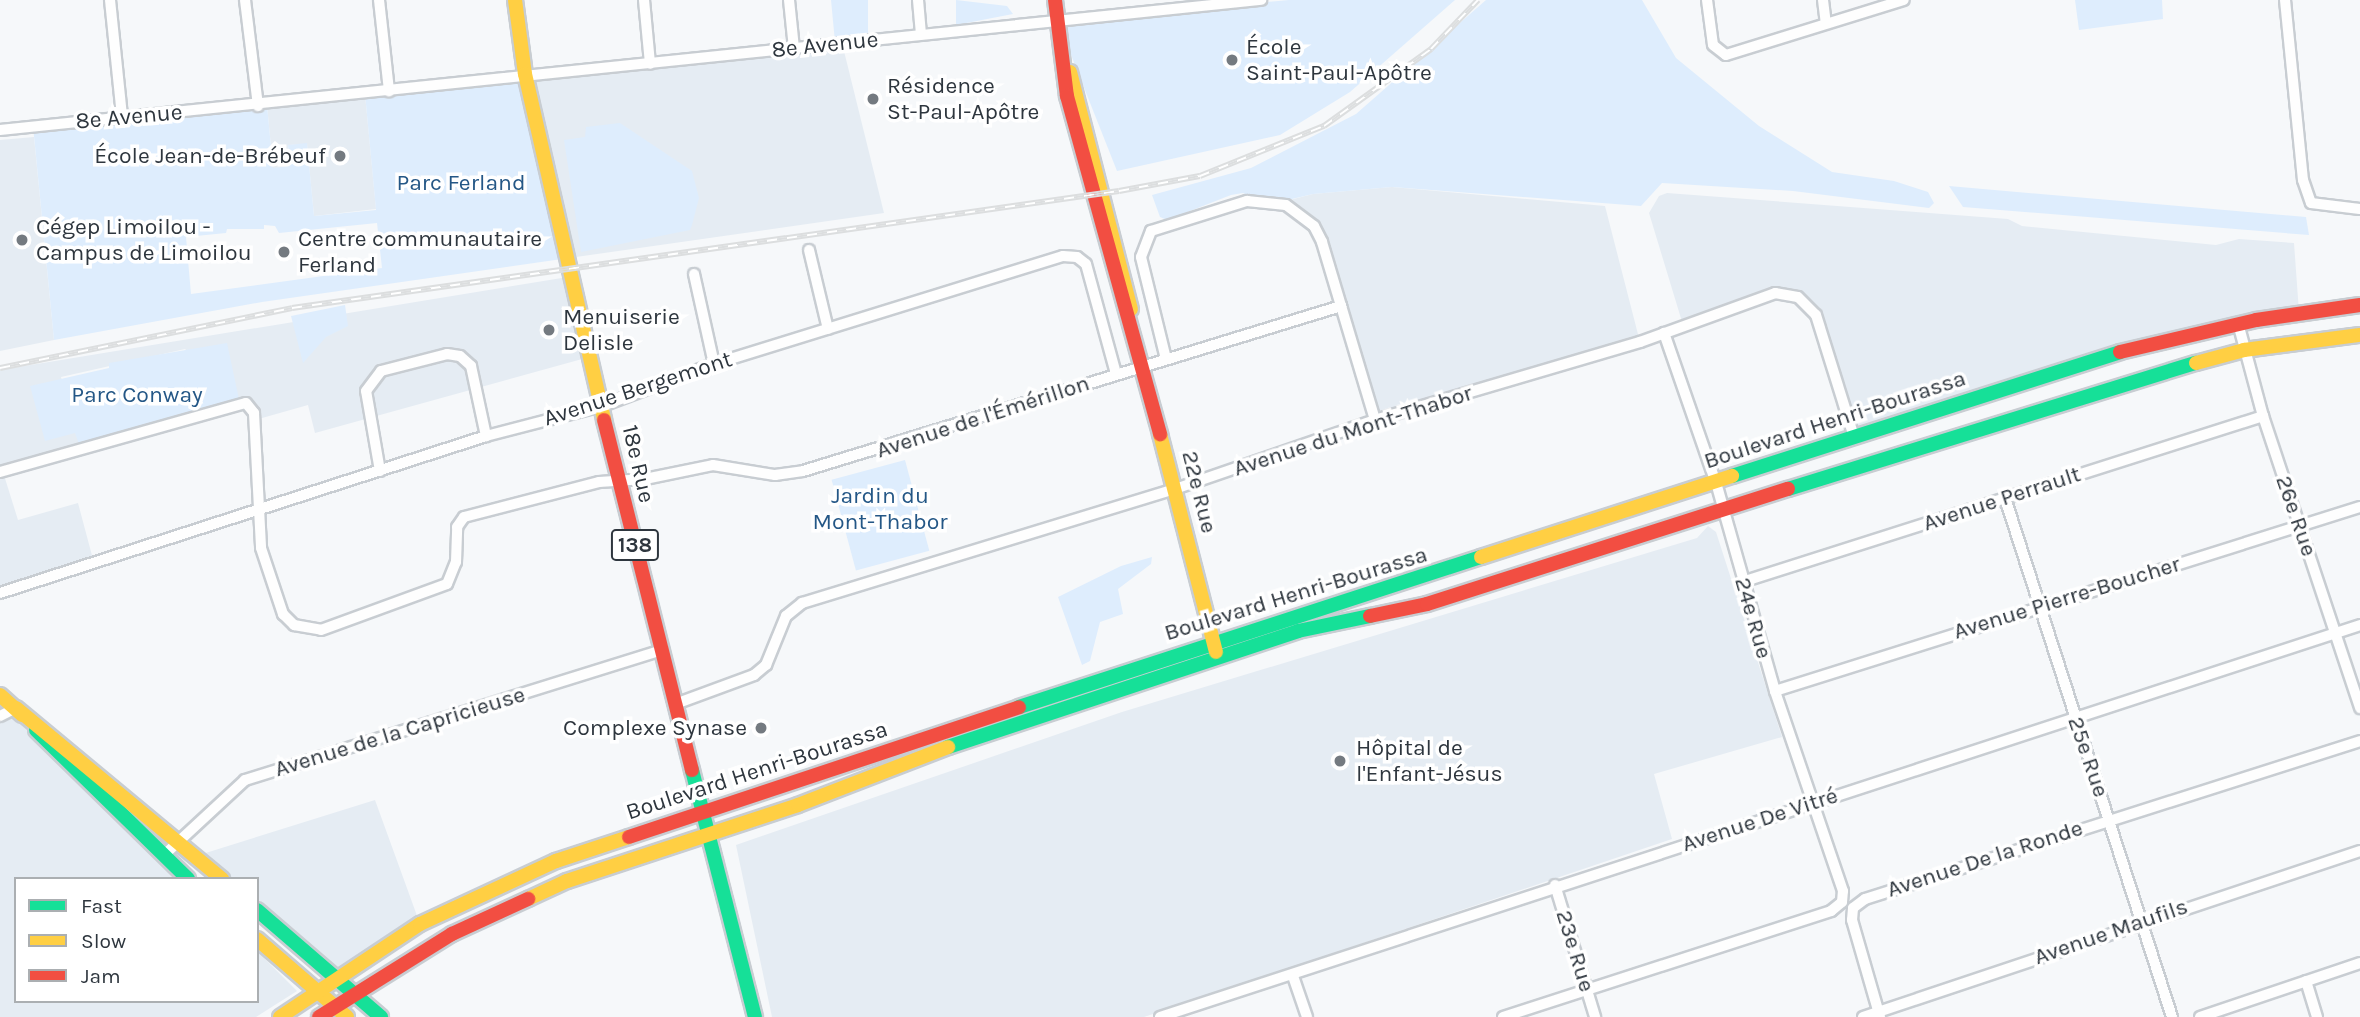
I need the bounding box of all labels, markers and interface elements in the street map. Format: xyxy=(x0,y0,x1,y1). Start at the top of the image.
street label: 8e Avenue xyxy=(770,26,880,64)
place label: École Saint-Paul-Apôtre xyxy=(1246,33,1432,87)
marker: École Saint-Paul-Apôtre xyxy=(1224,52,1240,68)
place label: Résidence St-Paul-Apôtre xyxy=(887,72,1039,126)
marker: Résidence St-Paul-Apôtre xyxy=(865,91,881,107)
street label: 8e Avenue xyxy=(74,99,184,135)
place label: École Jean-de-Brébeuf xyxy=(94,142,326,170)
marker: École Jean-de-Brébeuf xyxy=(332,148,348,164)
park label: Parc Ferland xyxy=(396,169,526,197)
place label: Cégep Limoilou - Campus de Limoilou xyxy=(36,213,252,267)
place label: Centre communautaire Ferland xyxy=(298,225,542,279)
marker: Cégep Limoilou - Campus de Limoilou xyxy=(14,232,30,248)
marker: Centre communautaire Ferland xyxy=(276,244,292,260)
place label: Menuiserie Delisle xyxy=(563,303,680,357)
marker: Menuiserie Delisle xyxy=(541,322,557,338)
street label: Avenue Bergemont xyxy=(540,345,736,433)
street label: Boulevard Henri-Bourassa xyxy=(1701,365,1969,475)
street label: Avenue de l'Émérillon xyxy=(873,370,1093,464)
street label: Avenue du Mont-Thabor xyxy=(1230,379,1476,483)
park label: Parc Conway xyxy=(71,381,203,409)
street label: 18e Rue xyxy=(616,422,660,506)
street label: 22e Rue xyxy=(1175,448,1223,536)
street label: Avenue Perrault xyxy=(1920,461,2084,537)
street label: 26e Rue xyxy=(2269,472,2323,560)
park label: Jardin du Mont-Thabor xyxy=(812,482,948,536)
road number: 138 xyxy=(610,528,660,562)
street label: Boulevard Henri-Bourassa xyxy=(1161,541,1431,647)
street label: Avenue Pierre-Boucher xyxy=(1950,550,2184,646)
street label: 24e Rue xyxy=(1728,574,1778,662)
street label: Avenue de la Capricieuse xyxy=(271,681,529,783)
street label: 25e Rue xyxy=(2061,713,2115,801)
place label: Complexe Synase xyxy=(563,714,747,742)
street label: Boulevard Henri-Bourassa xyxy=(623,716,891,826)
marker: Complexe Synase xyxy=(753,720,769,736)
place label: Hôpital de l'Enfant-Jésus xyxy=(1356,734,1503,788)
marker: Hôpital de l'Enfant-Jésus xyxy=(1330,751,1350,771)
street label: Avenue De Vitré xyxy=(1679,782,1841,858)
street label: Avenue De la Ronde xyxy=(1884,814,2086,904)
legend xyxy=(14,877,259,1003)
street label: Avenue Maufils xyxy=(2031,893,2191,971)
text: Fast xyxy=(81,894,122,918)
street label: 23e Rue xyxy=(1550,907,1600,995)
text: Slow xyxy=(81,929,126,953)
text: Jam xyxy=(81,964,121,988)

